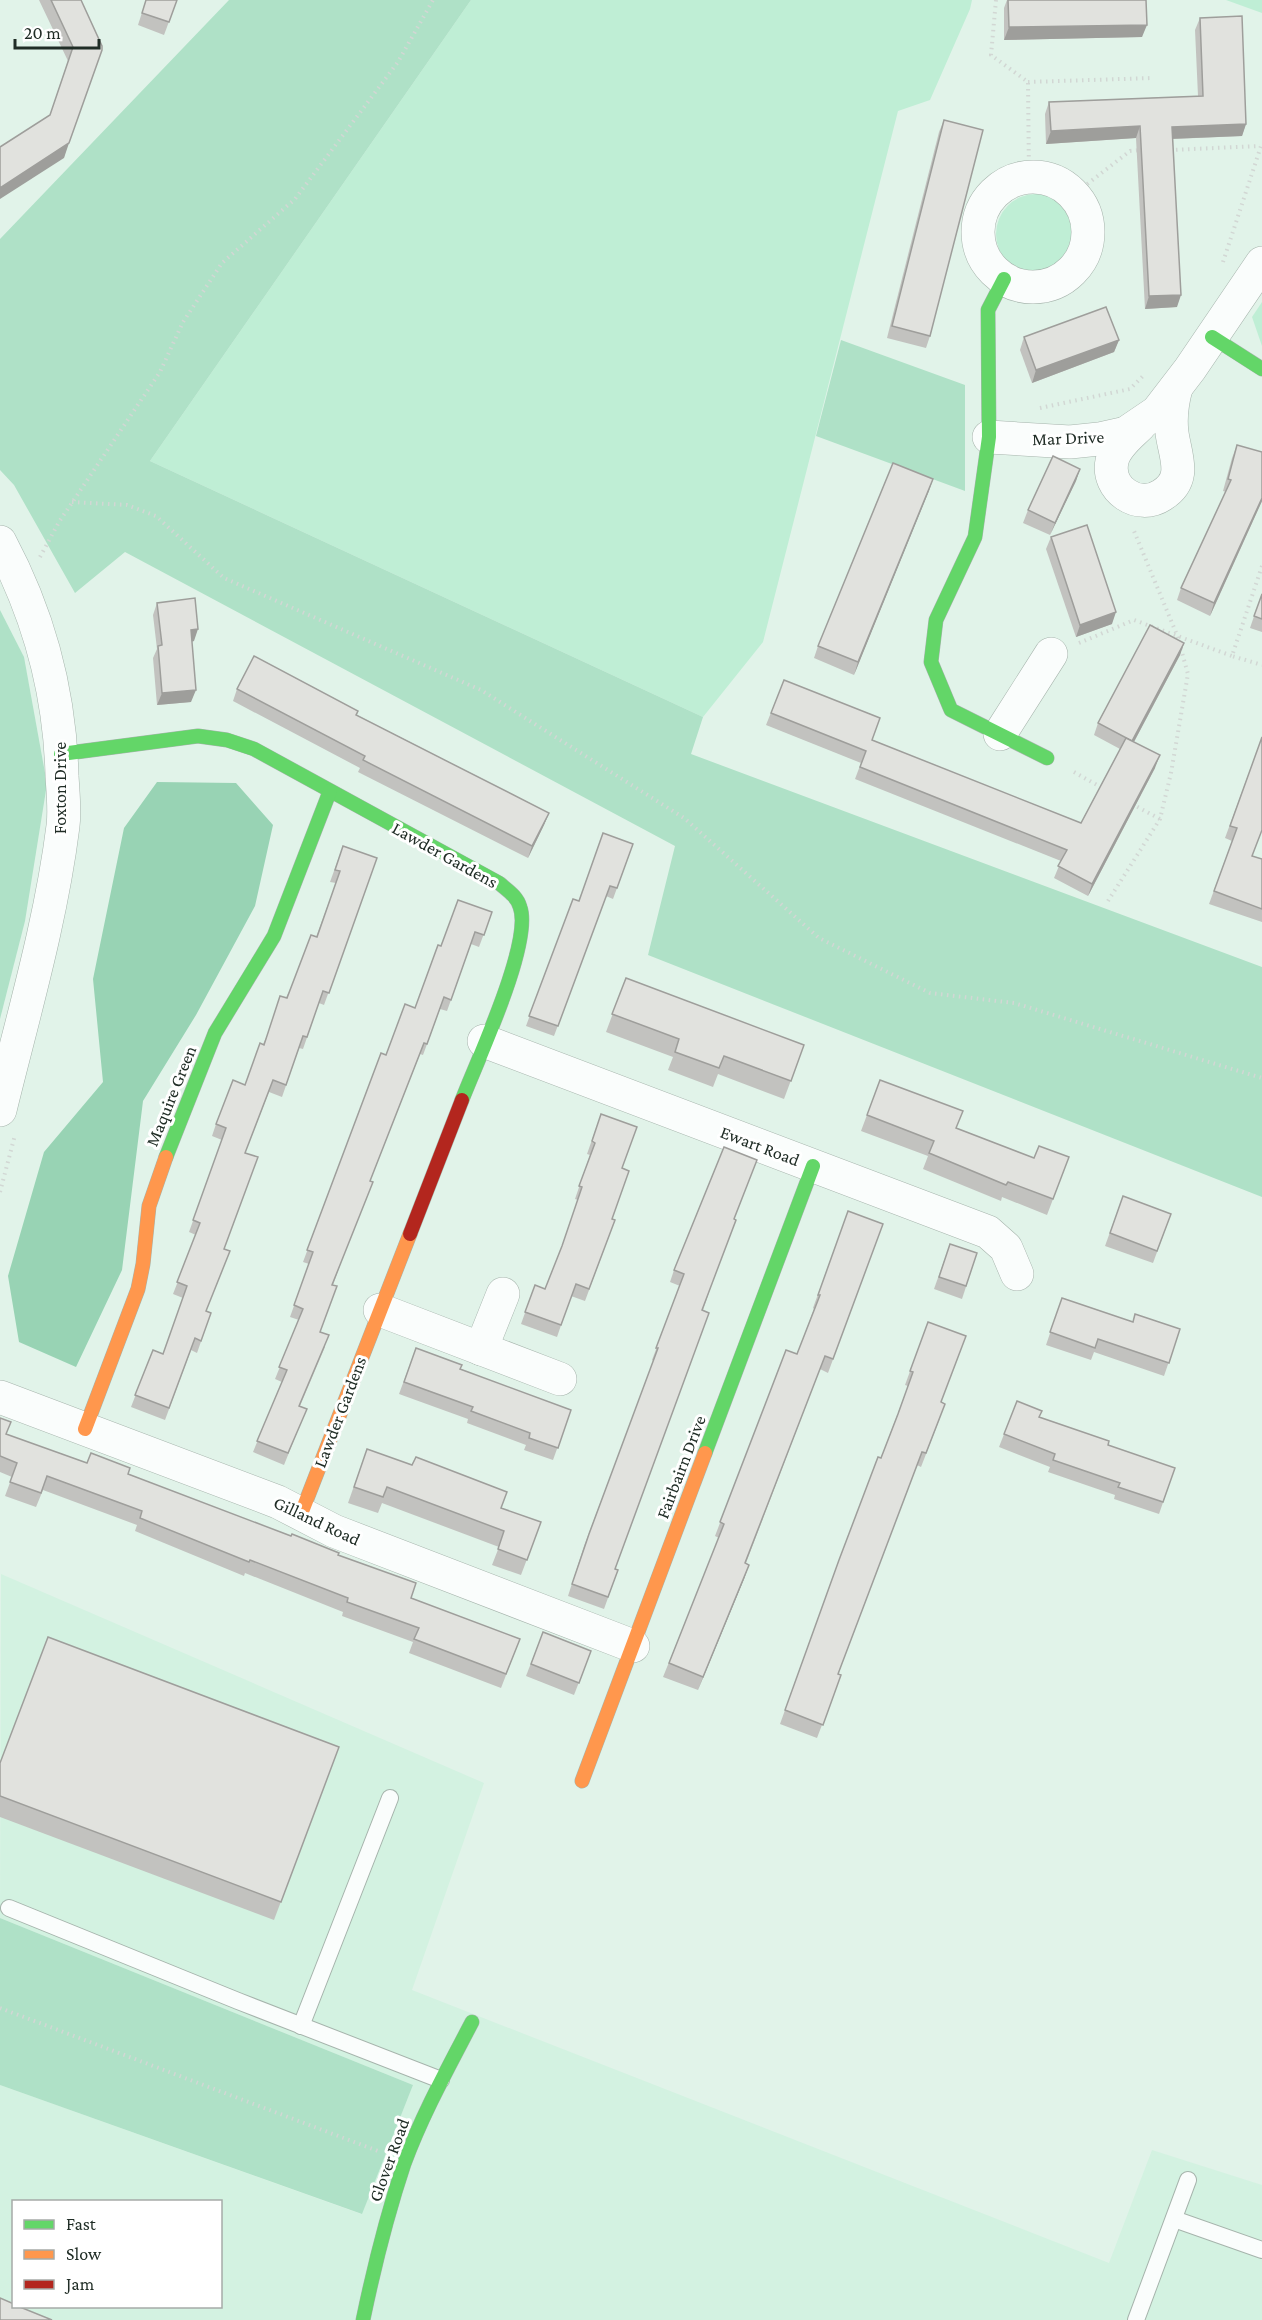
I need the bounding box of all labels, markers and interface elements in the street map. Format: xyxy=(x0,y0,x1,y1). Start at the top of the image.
scale bar xyxy=(15,12,99,50)
text: 20 m xyxy=(24,23,61,43)
street label: Mar Drive xyxy=(1032,427,1105,449)
street label: Foxton Drive xyxy=(50,742,70,834)
street label: Lawder Gardens xyxy=(389,818,501,892)
street label: Maquire Green xyxy=(142,1042,200,1149)
street label: Ewart Road xyxy=(718,1122,803,1170)
street label: Lawder Gardens xyxy=(310,1354,370,1470)
street label: Fairbairn Drive xyxy=(652,1413,710,1521)
street label: Gilland Road xyxy=(271,1492,364,1550)
street label: Glover Road xyxy=(365,2115,414,2204)
legend xyxy=(12,2200,222,2308)
text: Fast xyxy=(66,2214,97,2234)
text: Slow xyxy=(66,2244,102,2264)
text: Jam xyxy=(64,2274,95,2294)

